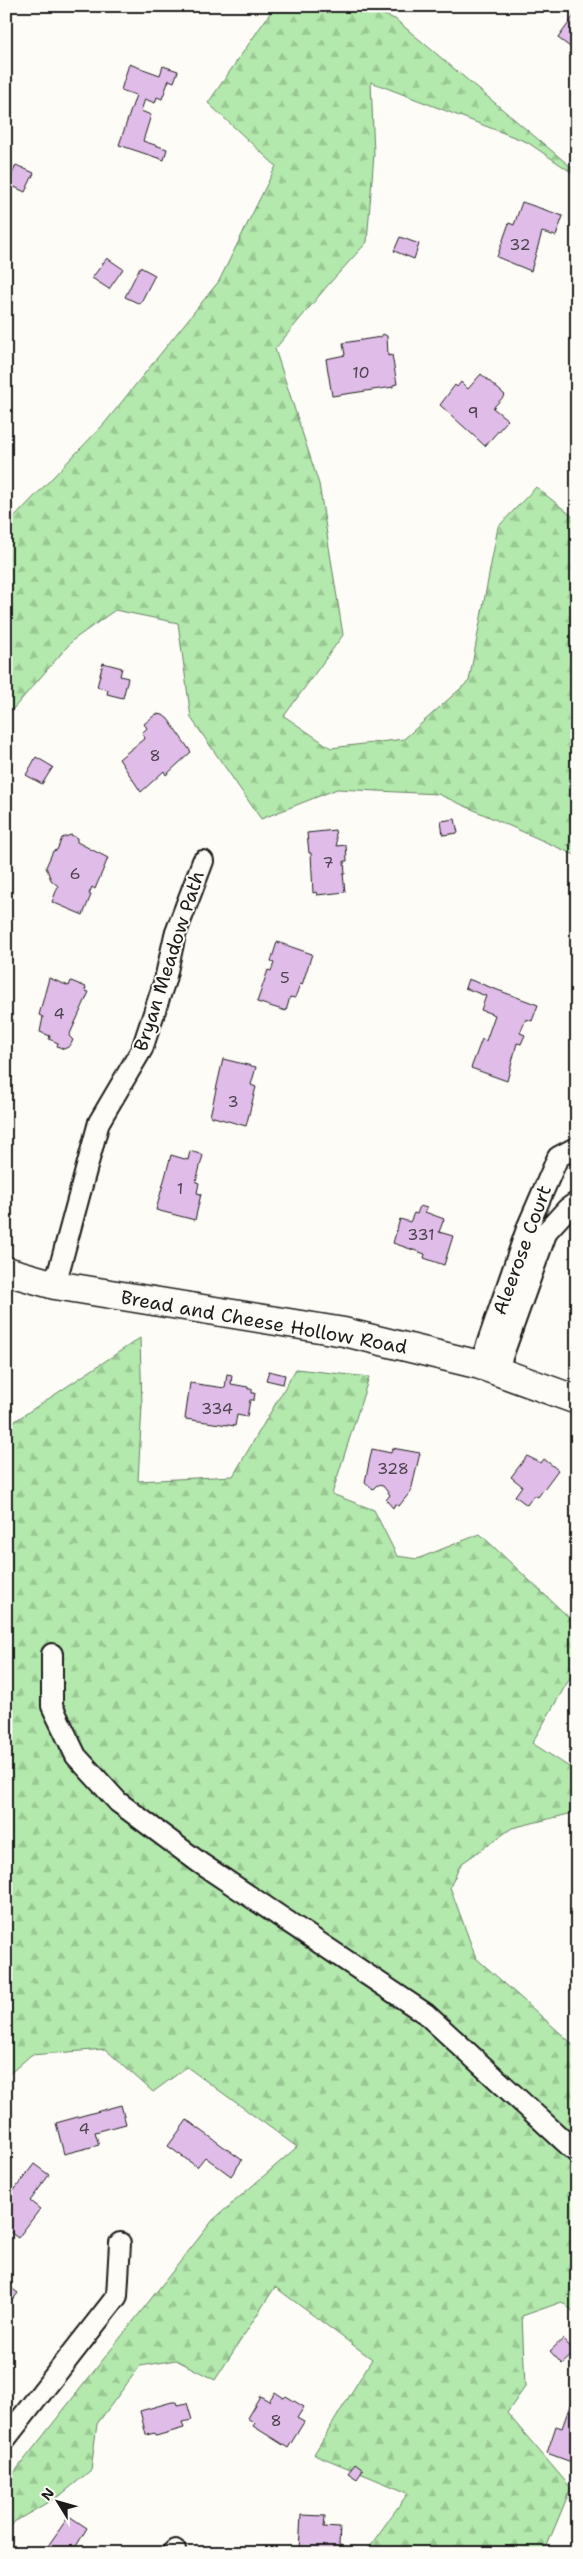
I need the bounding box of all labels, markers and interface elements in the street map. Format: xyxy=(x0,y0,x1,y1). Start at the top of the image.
house number: 32 xyxy=(509,234,531,255)
house number: 10 xyxy=(352,362,370,383)
house number: 9 xyxy=(467,402,479,423)
house number: 8 xyxy=(149,745,161,766)
house number: 7 xyxy=(322,852,334,873)
house number: 6 xyxy=(69,863,81,884)
street label: Bryan Meadow Path xyxy=(128,868,210,1054)
house number: 5 xyxy=(280,967,290,988)
house number: 4 xyxy=(53,1003,65,1024)
house number: 3 xyxy=(227,1091,239,1112)
house number: 1 xyxy=(177,1178,183,1199)
street label: Aleerose Court xyxy=(487,1182,557,1318)
house number: 331 xyxy=(407,1224,435,1245)
street label: Bread and Cheese Hollow Road xyxy=(119,1284,409,1360)
house number: 334 xyxy=(201,1398,233,1419)
house number: 328 xyxy=(377,1458,409,1479)
house number: 4 xyxy=(78,2118,90,2139)
house number: 8 xyxy=(270,2410,282,2431)
north arrow xyxy=(32,2476,82,2526)
text: N xyxy=(37,2484,58,2504)

